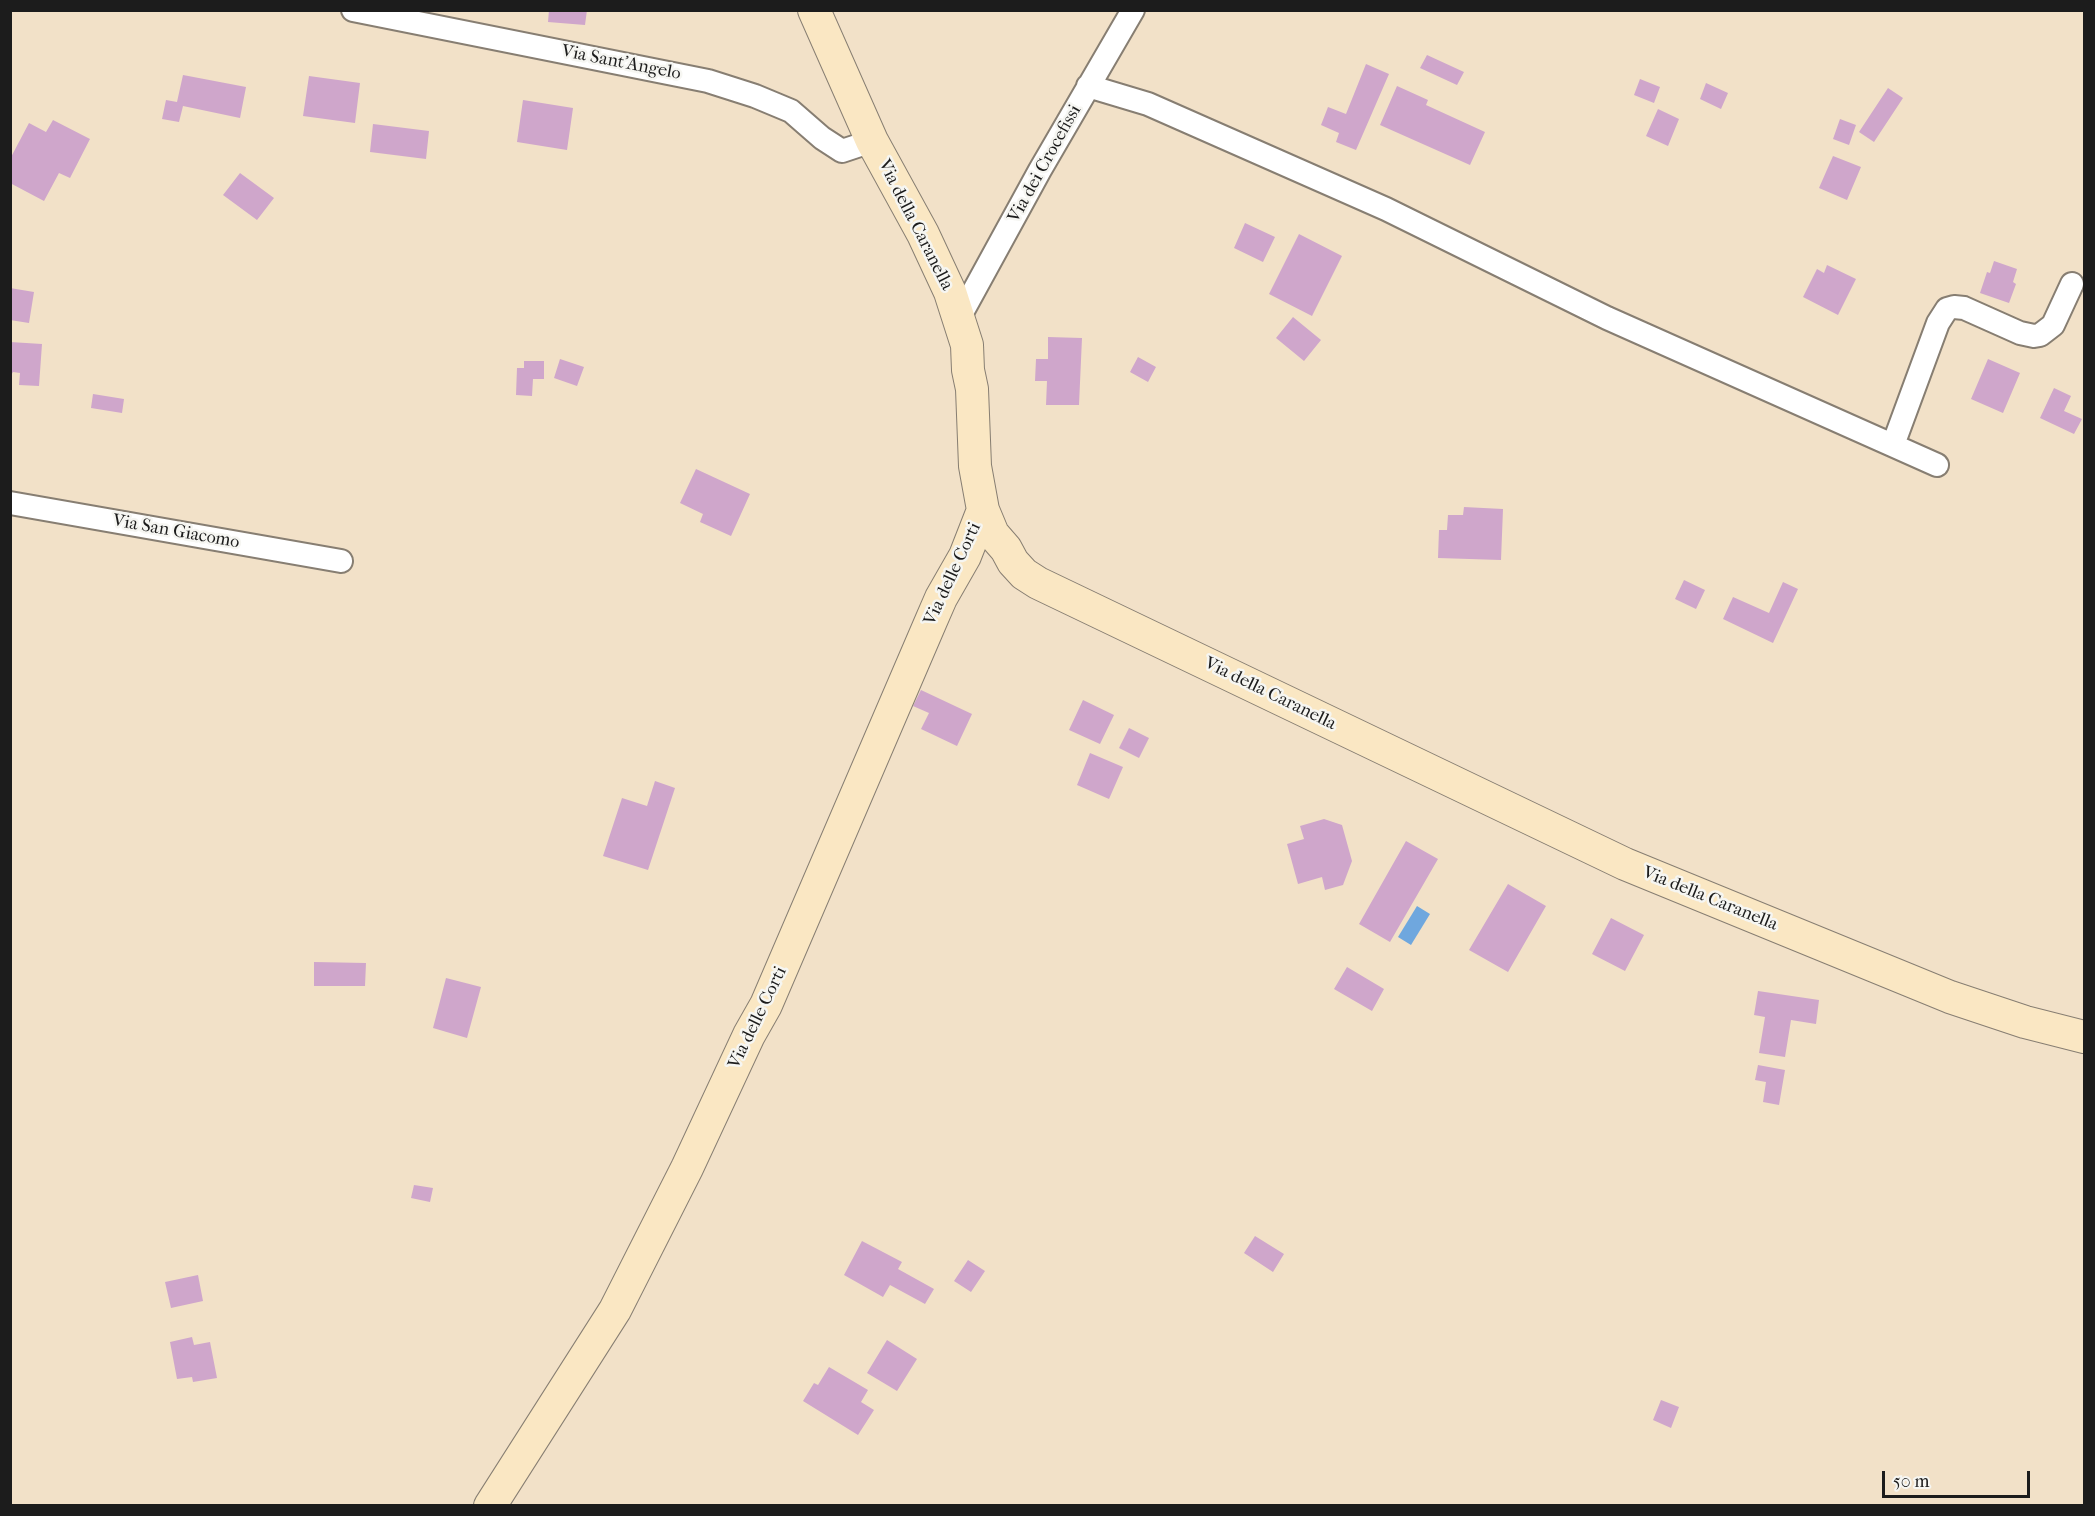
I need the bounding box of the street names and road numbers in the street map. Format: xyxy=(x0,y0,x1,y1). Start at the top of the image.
street label: Via Sant'Angelo xyxy=(559,41,683,85)
street label: Via dei Crocefissi xyxy=(1004,101,1086,227)
street label: Via della Caranella xyxy=(873,156,957,294)
street label: Via San Giacomo xyxy=(111,510,241,554)
street label: Via delle Corti xyxy=(920,519,986,629)
street label: Via della Caranella xyxy=(1201,653,1339,735)
street label: Via della Caranella xyxy=(1639,862,1781,936)
street label: Via delle Corti xyxy=(724,963,792,1073)

